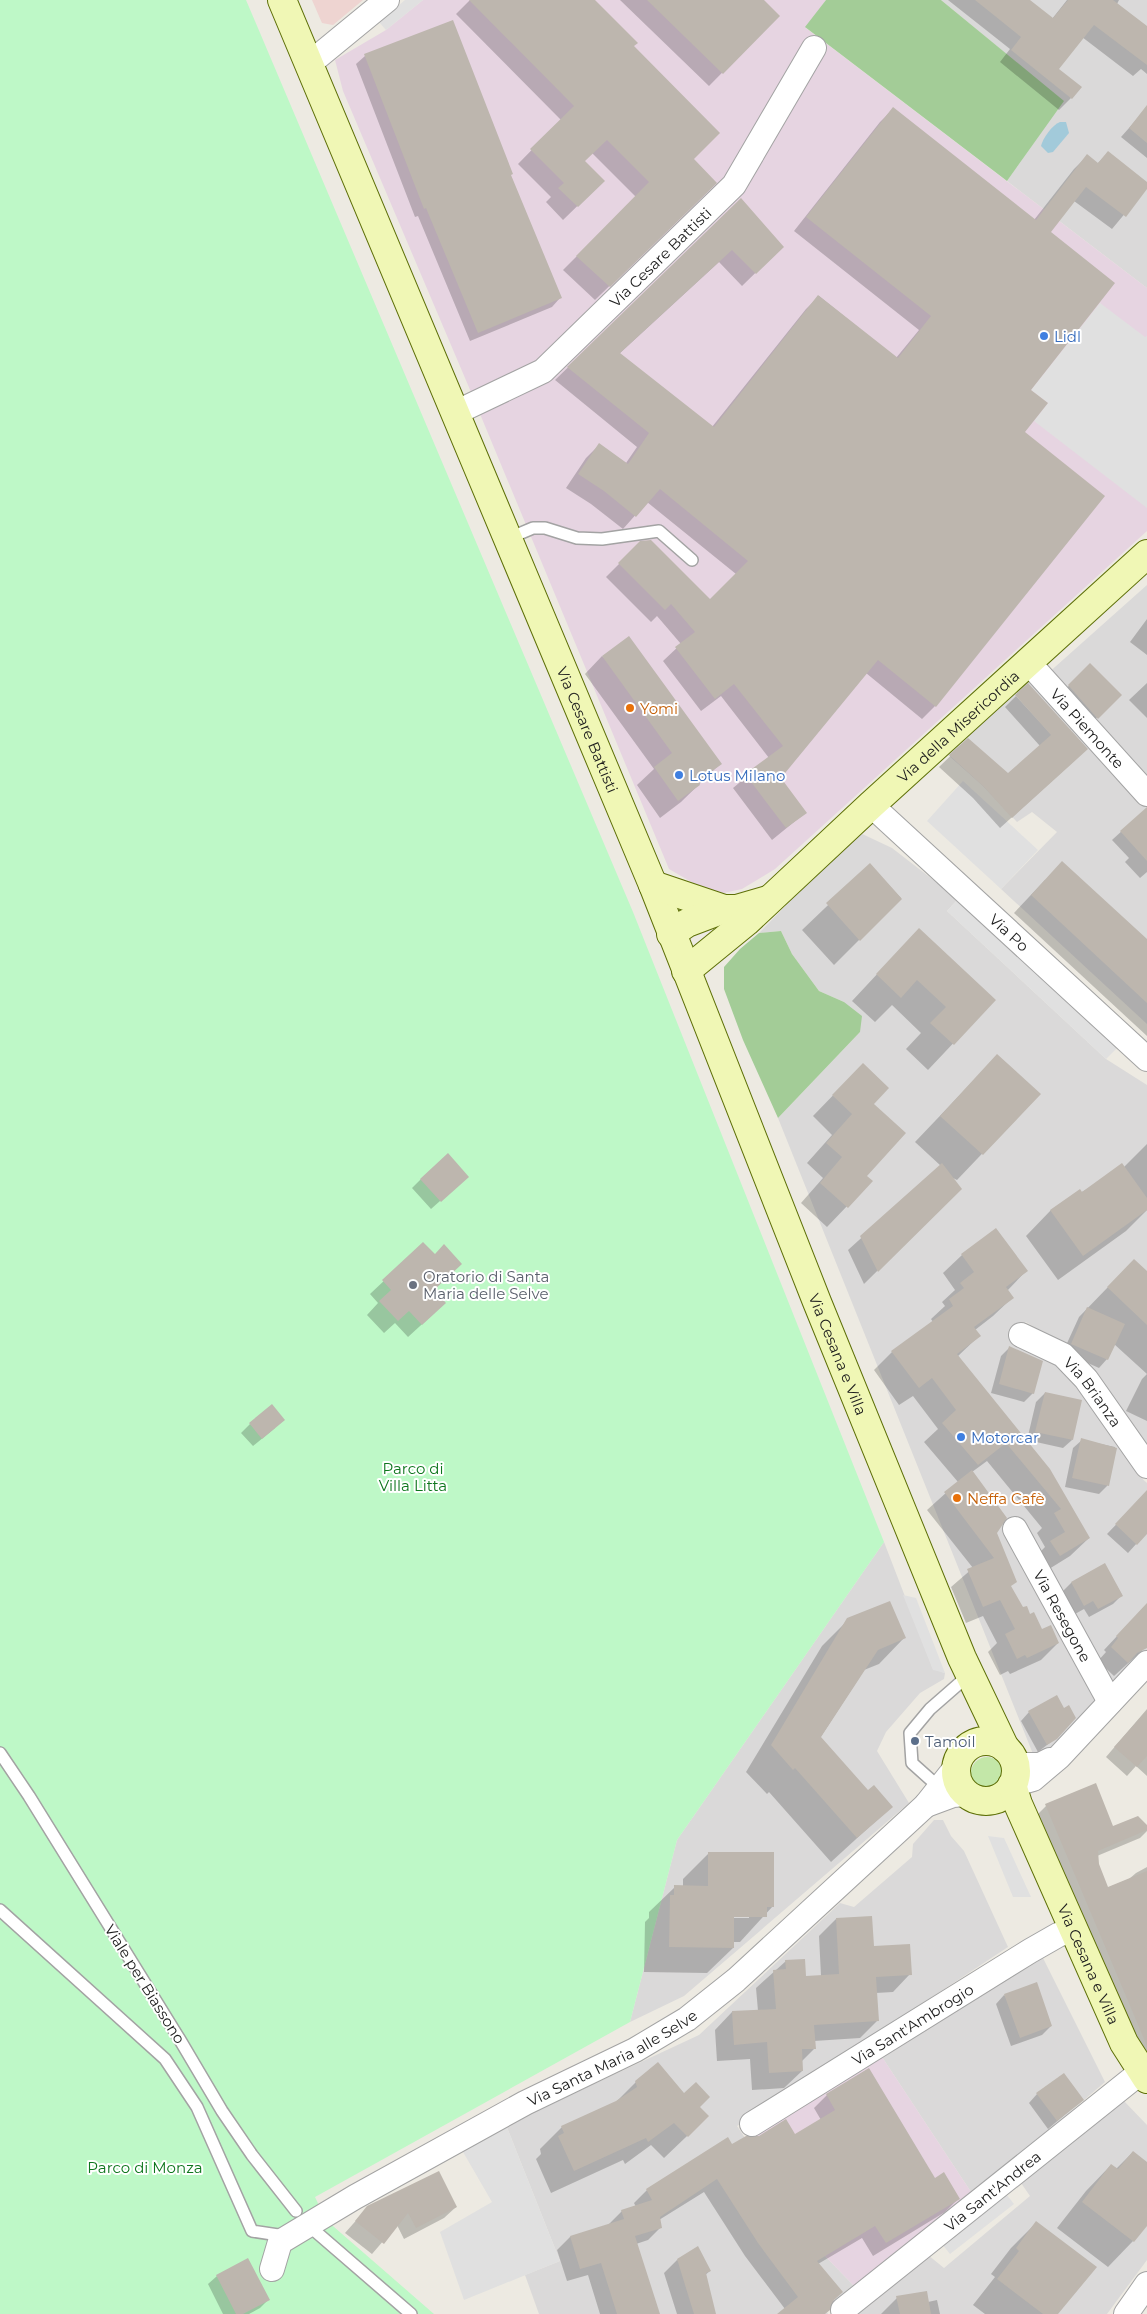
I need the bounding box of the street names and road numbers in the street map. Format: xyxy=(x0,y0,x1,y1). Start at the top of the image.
street label: Via Cesare Battisti xyxy=(605,203,715,311)
street label: Via Cesare Battisti xyxy=(553,664,623,795)
street label: Via della Misericordia xyxy=(893,666,1023,786)
street label: Via Piemonte xyxy=(1047,684,1129,772)
street label: Via Po xyxy=(986,909,1033,955)
street label: Via Cesana e Villa xyxy=(805,1291,872,1418)
street label: Via Brianza xyxy=(1060,1352,1126,1430)
street label: Via Resegone xyxy=(1030,1566,1096,1665)
street label: Via Cesana e Villa xyxy=(1054,1901,1124,2027)
street label: Viale per Biassono xyxy=(101,1921,189,2047)
street label: Via Sant'Ambrogio xyxy=(848,1979,977,2069)
street label: Via Santa Maria alle Selve xyxy=(524,2005,701,2110)
street label: Via Sant'Andrea xyxy=(940,2146,1044,2235)

